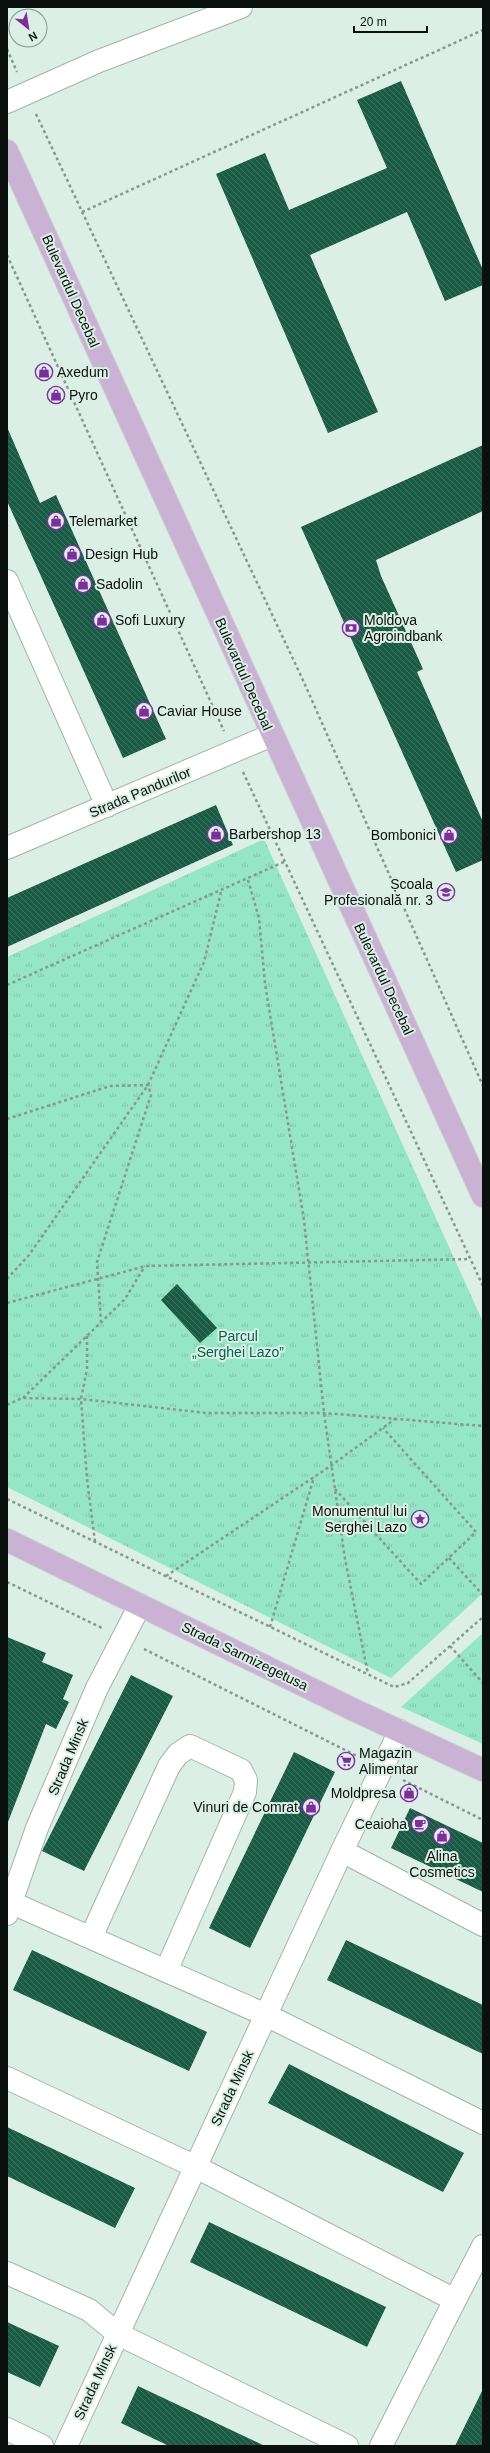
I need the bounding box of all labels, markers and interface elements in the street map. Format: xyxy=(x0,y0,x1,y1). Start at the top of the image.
north arrow xyxy=(8,8,48,48)
scale bar xyxy=(354,8,427,34)
text: 20 m xyxy=(360,15,387,29)
text: N xyxy=(27,29,39,44)
street label: Bulevardul Decebal xyxy=(39,232,103,350)
shop icon: Axedum xyxy=(34,362,54,382)
place label: Axedum xyxy=(57,364,108,380)
shop icon: Pyro xyxy=(46,385,66,405)
place label: Pyro xyxy=(69,387,98,403)
shop icon: Telemarket xyxy=(46,511,66,531)
place label: Telemarket xyxy=(69,513,138,529)
shop icon: Design Hub xyxy=(62,544,82,564)
place label: Design Hub xyxy=(85,546,158,562)
shop icon: Sadolin xyxy=(73,574,93,594)
place label: Sadolin xyxy=(96,576,143,592)
shop icon: Sofi Luxury xyxy=(92,610,112,630)
place label: Sofi Luxury xyxy=(115,612,185,628)
place label: Moldova Agroindbank xyxy=(364,612,444,644)
street label: Bulevardul Decebal xyxy=(212,615,276,733)
bank icon: Moldova Agroindbank xyxy=(341,618,361,638)
shop icon: Caviar House xyxy=(134,701,154,721)
place label: Caviar House xyxy=(157,703,242,719)
street label: Strada Pandurilor xyxy=(87,763,194,821)
shop icon: Barbershop 13 xyxy=(206,824,226,844)
shop icon: Bombonici xyxy=(439,825,459,845)
place label: Barbershop 13 xyxy=(229,826,321,842)
place label: Bombonici xyxy=(371,827,436,843)
place label: Școala Profesională nr. 3 xyxy=(324,876,433,908)
school or university icon: Școala Profesională nr. 3 xyxy=(436,882,456,902)
street label: Bulevardul Decebal xyxy=(351,921,417,1037)
park label: Parcul „Serghei Lazo” xyxy=(192,1328,284,1360)
place label: Monumentul lui Serghei Lazo xyxy=(312,1503,407,1535)
place icon: Monumentul lui Serghei Lazo xyxy=(410,1509,430,1529)
street label: Strada Sarmizegetusa xyxy=(179,1618,311,1694)
street label: Strada Minsk xyxy=(45,1715,92,1798)
place label: Magazin Alimentar xyxy=(359,1745,418,1777)
supermarket icon: Magazin Alimentar xyxy=(336,1751,356,1771)
shop icon: Moldpresa xyxy=(399,1783,419,1803)
place label: Moldpresa xyxy=(331,1785,396,1801)
shop icon: Vinuri de Comrat xyxy=(301,1797,321,1817)
place label: Vinuri de Comrat xyxy=(193,1799,298,1815)
cafe icon: Ceaioha xyxy=(410,1814,430,1834)
place label: Ceaioha xyxy=(355,1816,407,1832)
shop icon: Alina Cosmetics xyxy=(432,1826,452,1846)
place label: Alina Cosmetics xyxy=(409,1848,475,1880)
street label: Strada Minsk xyxy=(207,2047,257,2128)
street label: Strada Minsk xyxy=(70,2341,120,2422)

